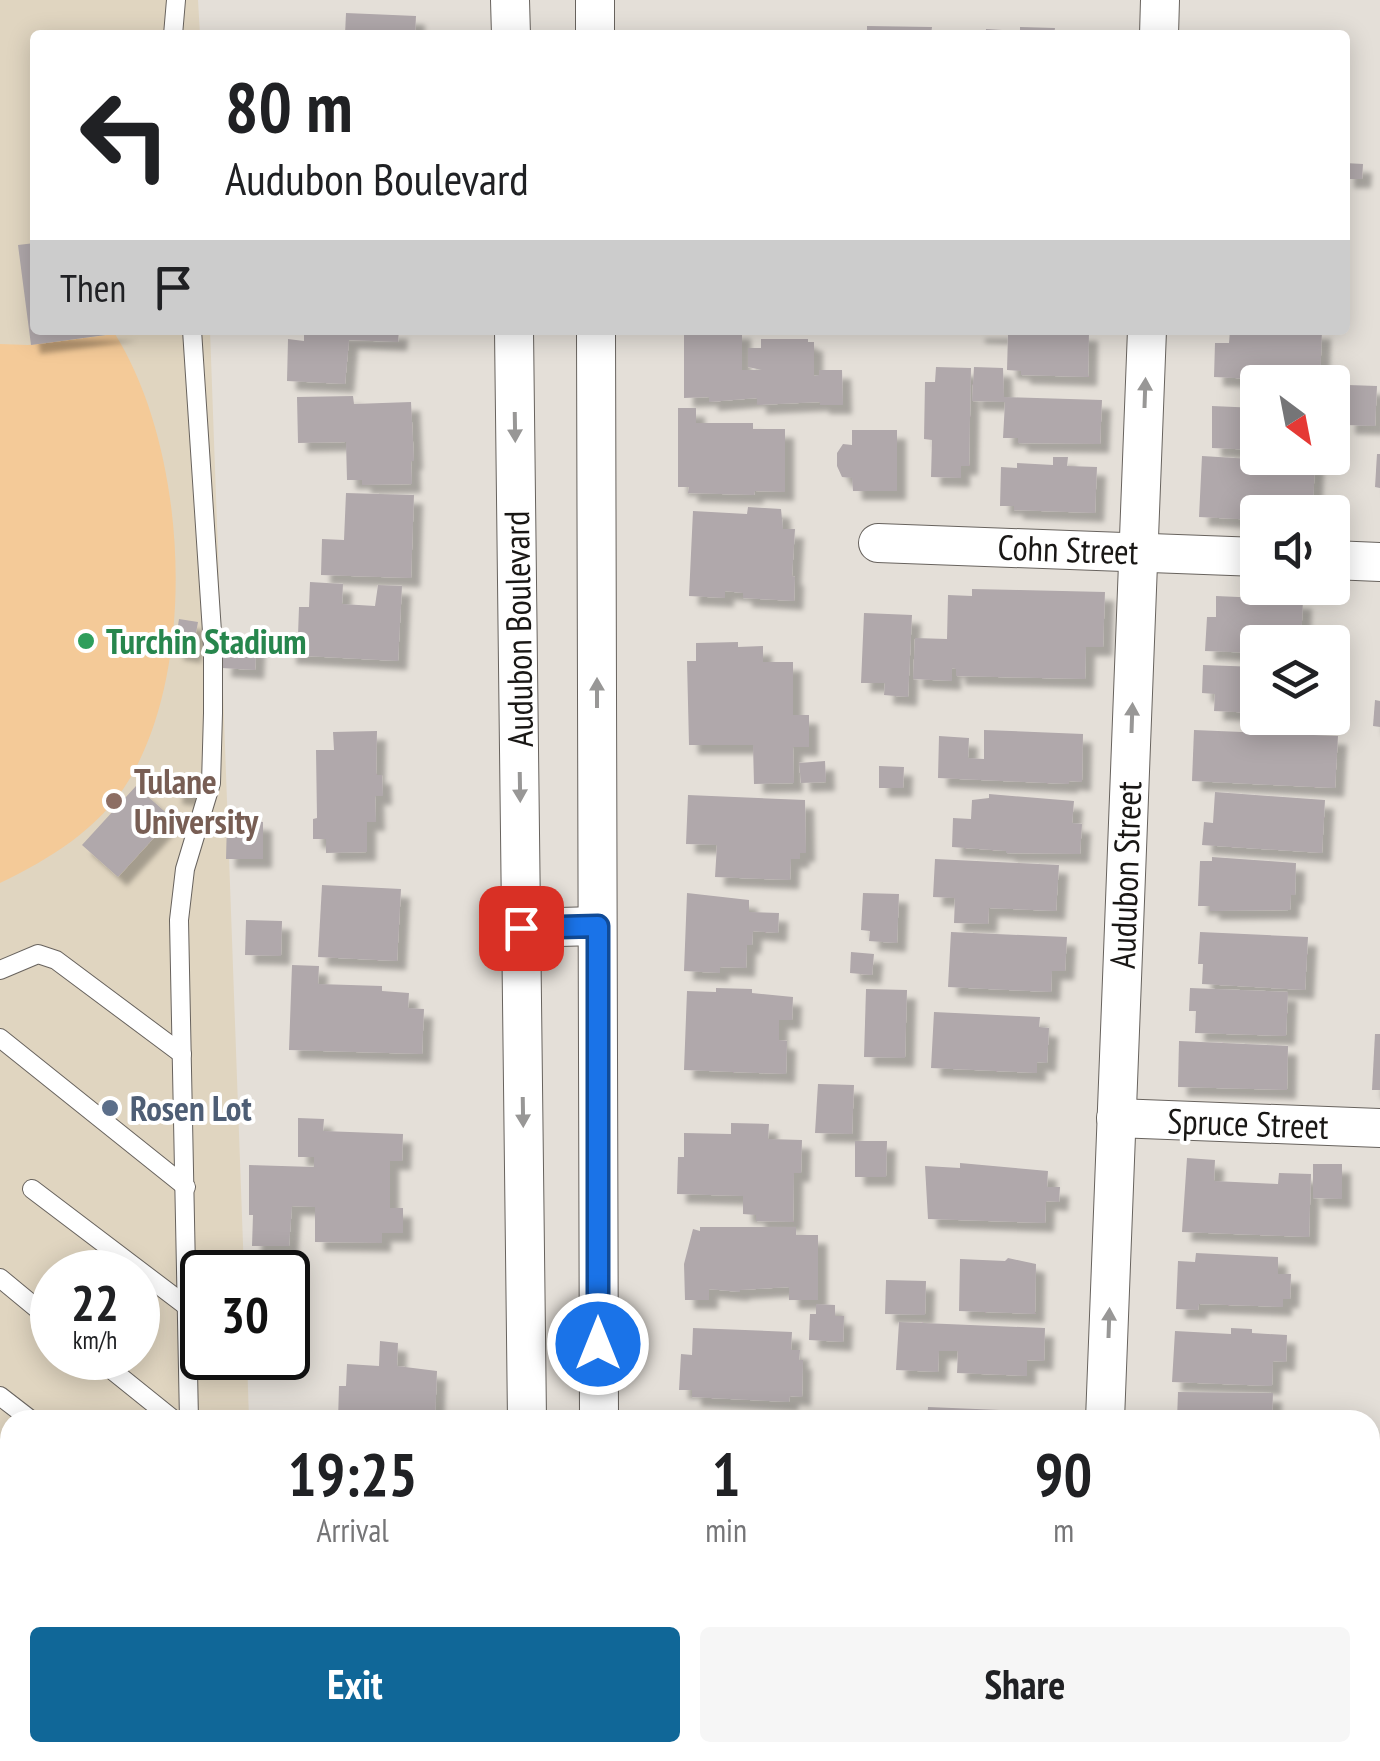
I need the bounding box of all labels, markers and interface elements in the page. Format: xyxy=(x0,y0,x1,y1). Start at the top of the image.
text: 80 m xyxy=(225,61,353,151)
icon: left xyxy=(60,70,190,200)
text: Audubon Boulevard xyxy=(225,149,529,207)
icon: arrive xyxy=(146,260,201,315)
text: Then xyxy=(60,263,126,312)
north arrow xyxy=(1240,365,1350,475)
map controls xyxy=(1240,365,1350,735)
one-way arrow xyxy=(1137,377,1153,409)
one-way arrow xyxy=(508,412,524,444)
button: sound xyxy=(1240,495,1350,605)
street label: Audubon Boulevard xyxy=(493,510,543,748)
street label: Cohn Street xyxy=(997,524,1140,574)
place label: Turchin Stadium xyxy=(106,618,306,664)
button: layers xyxy=(1240,625,1350,735)
marker: Turchin Stadium xyxy=(75,630,97,652)
one-way arrow xyxy=(589,676,605,708)
one-way arrow xyxy=(1124,702,1140,733)
place label: Tulane University xyxy=(134,758,259,844)
one-way arrow xyxy=(512,772,528,804)
street label: Audubon Street xyxy=(1099,780,1151,970)
marker: Tulane University xyxy=(103,790,125,812)
pin xyxy=(479,886,564,971)
icon: arrive xyxy=(494,901,549,956)
place label: Rosen Lot xyxy=(130,1085,252,1131)
marker: Rosen Lot xyxy=(99,1097,121,1119)
one-way arrow xyxy=(516,1097,532,1129)
street label: Spruce Street xyxy=(1167,1097,1330,1149)
speed limit sign: 30 xyxy=(180,1250,310,1380)
text: 22 xyxy=(71,1270,119,1335)
position arrow xyxy=(546,1292,650,1396)
one-way arrow xyxy=(1101,1306,1117,1338)
text: km/h xyxy=(73,1324,117,1356)
text: 19:25 xyxy=(288,1435,418,1513)
text: 1 xyxy=(712,1435,741,1513)
text: 90 xyxy=(1035,1435,1092,1513)
text: Arrival xyxy=(316,1509,389,1551)
text: min xyxy=(705,1509,747,1551)
text: m xyxy=(1053,1509,1074,1551)
button: Exit xyxy=(30,1627,680,1742)
button: Share xyxy=(700,1627,1350,1742)

